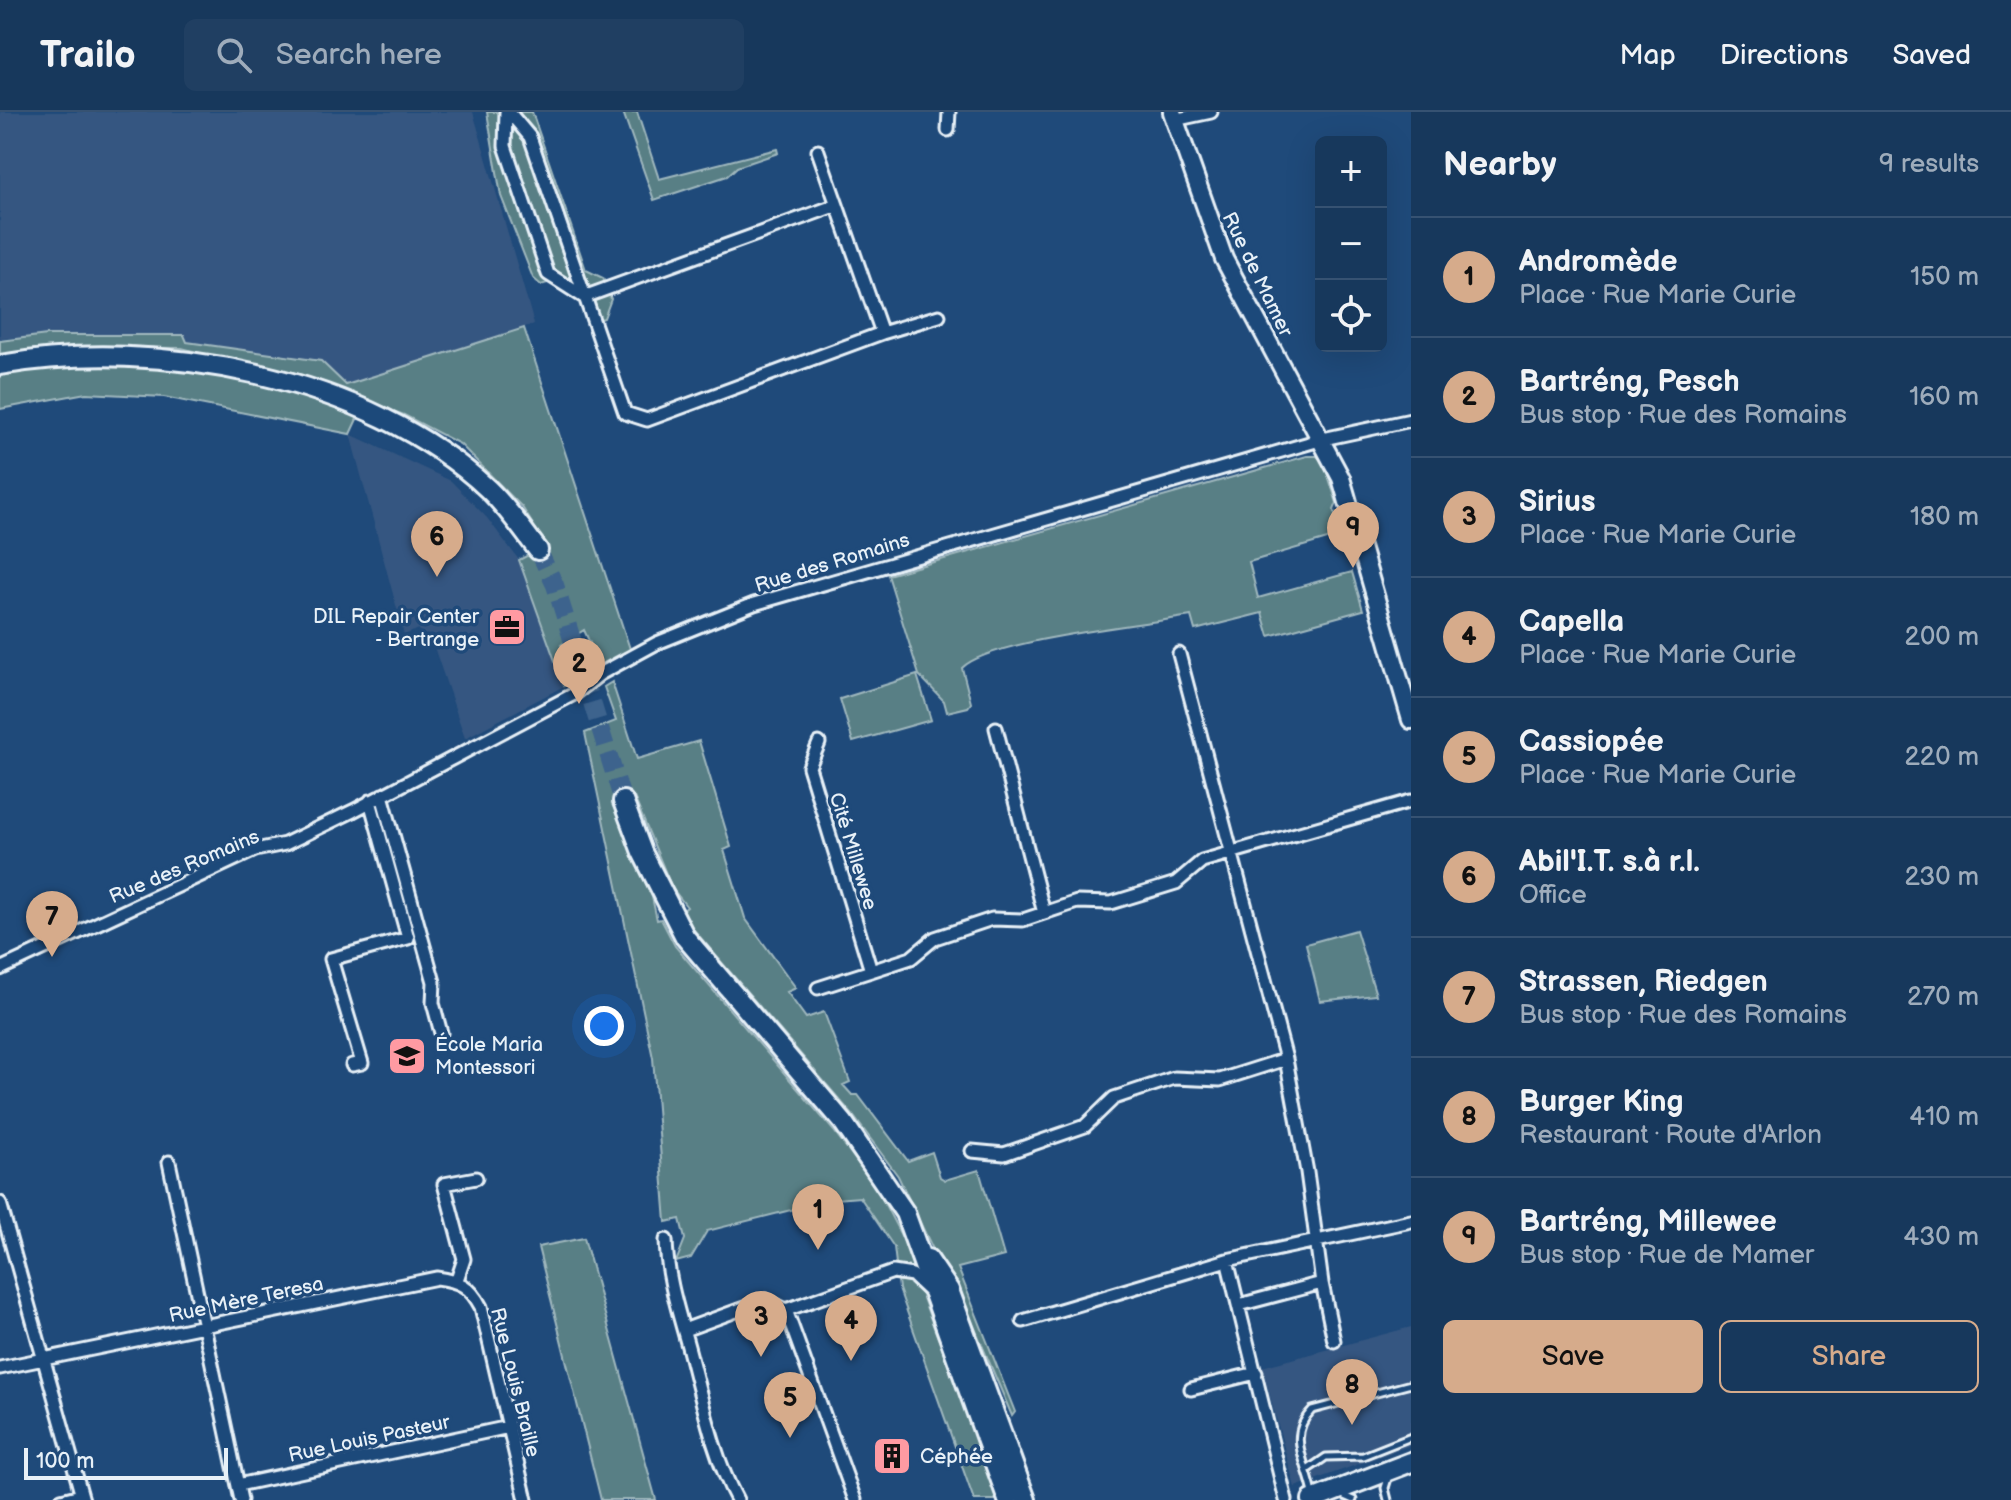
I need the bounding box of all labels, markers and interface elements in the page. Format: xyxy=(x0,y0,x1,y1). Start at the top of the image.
search box xyxy=(184,19,744,91)
text: Trailo xyxy=(40,33,136,78)
icon: search xyxy=(212,33,256,77)
text: Search here xyxy=(276,37,442,73)
text: Map xyxy=(1619,39,1676,72)
text: Directions xyxy=(1720,39,1848,72)
text: Saved xyxy=(1892,39,1971,72)
map controls xyxy=(1315,136,1387,352)
button: + xyxy=(1315,136,1387,208)
text: Nearby xyxy=(1443,144,1557,185)
text: 9 results xyxy=(1879,149,1979,180)
street label: Rue de Mamer xyxy=(1217,208,1298,341)
button: − xyxy=(1315,208,1387,280)
text: Andromède xyxy=(1519,244,1677,280)
text: 1 xyxy=(1464,262,1474,293)
text: 150 m xyxy=(1910,262,1979,293)
button: locate xyxy=(1315,280,1387,352)
text: Place · Rue Marie Curie xyxy=(1519,280,1796,311)
text: Bartréng, Pesch xyxy=(1519,364,1740,400)
text: 2 xyxy=(1461,382,1477,413)
text: 160 m xyxy=(1909,382,1979,413)
text: Bus stop · Rue des Romains xyxy=(1519,400,1847,431)
text: Sirius xyxy=(1519,484,1595,520)
pin: 9 xyxy=(1327,502,1379,568)
text: 3 xyxy=(1461,502,1477,533)
text: 180 m xyxy=(1910,502,1979,533)
pin: 6 xyxy=(411,511,463,577)
text: Place · Rue Marie Curie xyxy=(1519,520,1796,551)
street label: Rue des Romains xyxy=(752,528,913,598)
text: Capella xyxy=(1519,604,1624,640)
place label: DIL Repair Center - Bertrange xyxy=(313,605,480,652)
office icon: DIL Repair Center - Bertrange xyxy=(486,606,528,648)
text: 4 xyxy=(1461,622,1477,653)
text: 200 m xyxy=(1905,622,1979,653)
pin: 2 xyxy=(553,638,605,704)
text: Place · Rue Marie Curie xyxy=(1519,640,1796,671)
text: Cassiopée xyxy=(1519,724,1664,760)
text: 5 xyxy=(1461,742,1477,773)
text: 220 m xyxy=(1905,742,1979,773)
text: Place · Rue Marie Curie xyxy=(1519,760,1796,791)
street label: Cité Millewee xyxy=(824,790,882,913)
street label: Rue des Romains xyxy=(106,824,263,909)
text: Abil'I.T. s.à r.l. xyxy=(1519,844,1700,880)
text: 6 xyxy=(1461,862,1477,893)
text: 230 m xyxy=(1904,862,1979,893)
text: Office xyxy=(1519,880,1587,911)
pin: 7 xyxy=(26,891,78,957)
text: Strassen, Riedgen xyxy=(1519,964,1768,1000)
text: 7 xyxy=(1462,982,1476,1013)
text: 270 m xyxy=(1907,982,1979,1013)
text: Bus stop · Rue des Romains xyxy=(1519,1000,1847,1031)
your location xyxy=(584,1006,624,1046)
place label: École Maria Montessori xyxy=(435,1032,543,1080)
school or university icon: École Maria Montessori xyxy=(386,1035,428,1077)
text: Burger King xyxy=(1519,1084,1683,1120)
text: 8 xyxy=(1461,1102,1477,1133)
text: 410 m xyxy=(1909,1102,1979,1133)
text: Restaurant · Route d'Arlon xyxy=(1519,1120,1822,1151)
pin: 1 xyxy=(792,1184,844,1250)
text: Bartréng, Millewee xyxy=(1519,1204,1777,1240)
text: 9 xyxy=(1461,1222,1477,1253)
text: 430 m xyxy=(1903,1222,1979,1253)
text: Bus stop · Rue de Mamer xyxy=(1519,1240,1814,1271)
street label: Rue Mère Teresa xyxy=(167,1272,326,1328)
pin: 3 xyxy=(735,1291,787,1357)
pin: 4 xyxy=(825,1295,877,1361)
street label: Rue Louis Braille xyxy=(485,1305,545,1459)
button: Save xyxy=(1443,1320,1703,1393)
button: Share xyxy=(1719,1320,1979,1393)
pin: 8 xyxy=(1326,1359,1378,1425)
pin: 5 xyxy=(764,1372,816,1438)
street label: Rue Louis Pasteur xyxy=(286,1410,453,1468)
building icon: Céphée xyxy=(871,1435,913,1477)
scale bar xyxy=(24,1444,228,1480)
place label: Céphée xyxy=(920,1445,993,1469)
text: 100 m xyxy=(36,1448,95,1475)

